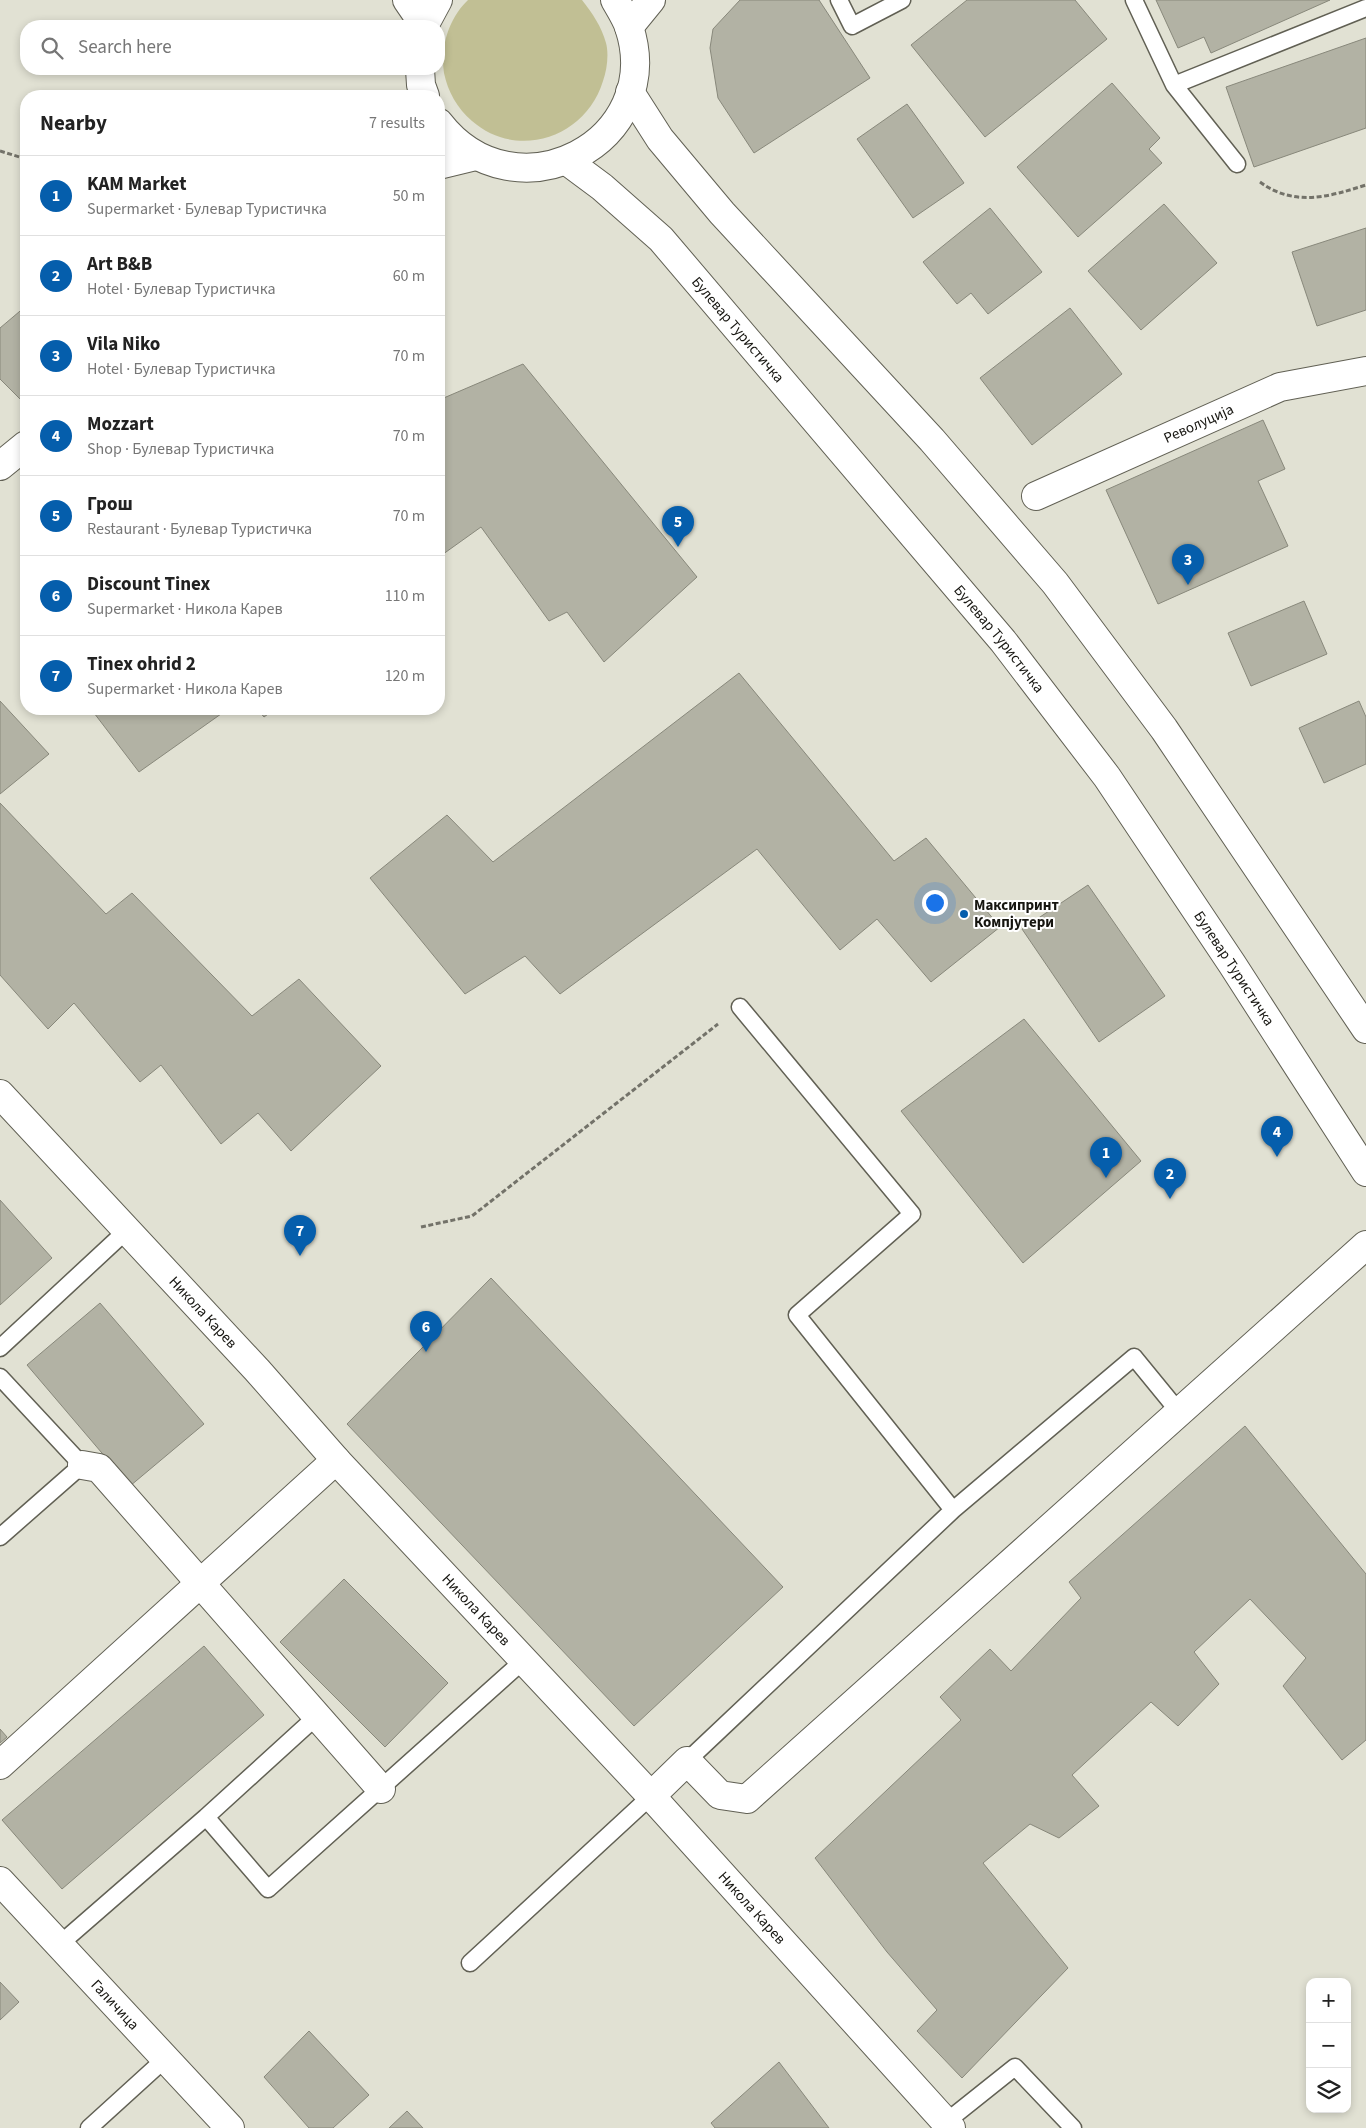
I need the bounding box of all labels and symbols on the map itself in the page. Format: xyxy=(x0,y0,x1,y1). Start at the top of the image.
street label: Булевар Туристичка xyxy=(686,272,789,387)
street label: Револуција xyxy=(1160,399,1237,449)
pin: 5 xyxy=(662,506,694,547)
pin: 3 xyxy=(1172,544,1204,585)
street label: Булевар Туристичка xyxy=(949,581,1049,697)
your location xyxy=(922,890,948,916)
place label: Максипринт Компјутери xyxy=(974,895,1059,933)
street label: Булевар Туристичка xyxy=(1188,907,1279,1030)
marker: Максипринт Компјутери xyxy=(958,908,970,920)
pin: 4 xyxy=(1261,1116,1293,1157)
pin: 1 xyxy=(1090,1137,1122,1178)
pin: 2 xyxy=(1154,1158,1186,1199)
pin: 7 xyxy=(284,1215,316,1256)
street label: Никола Карев xyxy=(164,1272,242,1353)
pin: 6 xyxy=(410,1311,442,1352)
street label: Никола Карев xyxy=(437,1569,515,1651)
street label: Никола Карев xyxy=(713,1867,790,1949)
street label: Галичица xyxy=(86,1975,144,2035)

